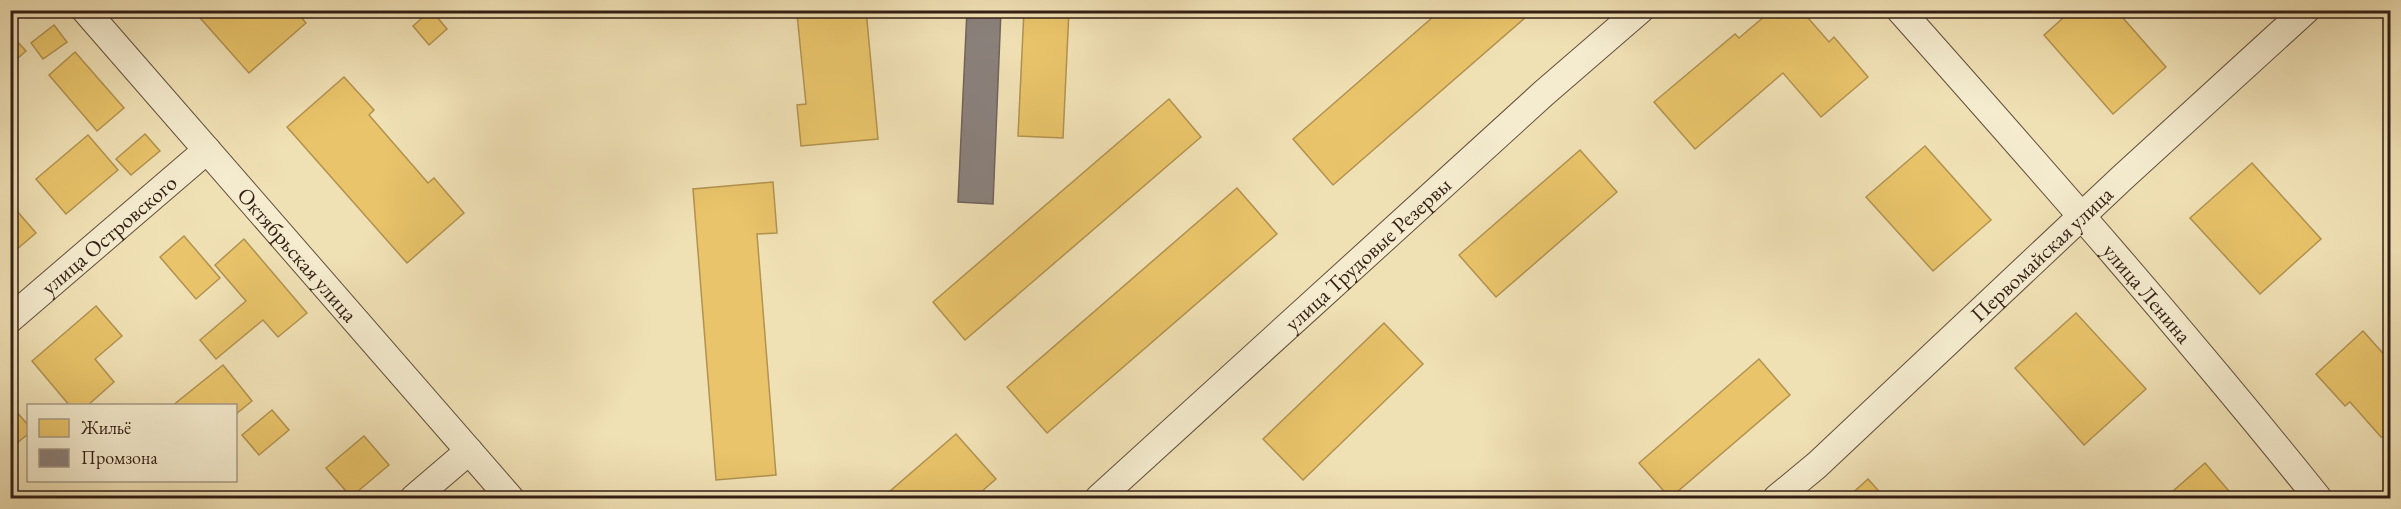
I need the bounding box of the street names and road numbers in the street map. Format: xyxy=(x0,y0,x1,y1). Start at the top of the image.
street label: улица Островского xyxy=(35,168,183,301)
street label: улица Трудовые Резервы xyxy=(1278,171,1457,337)
street label: Первомайская улица xyxy=(1964,180,2119,328)
street label: Октябрьская улица xyxy=(231,181,364,328)
street label: улица Ленина xyxy=(2096,237,2198,350)

